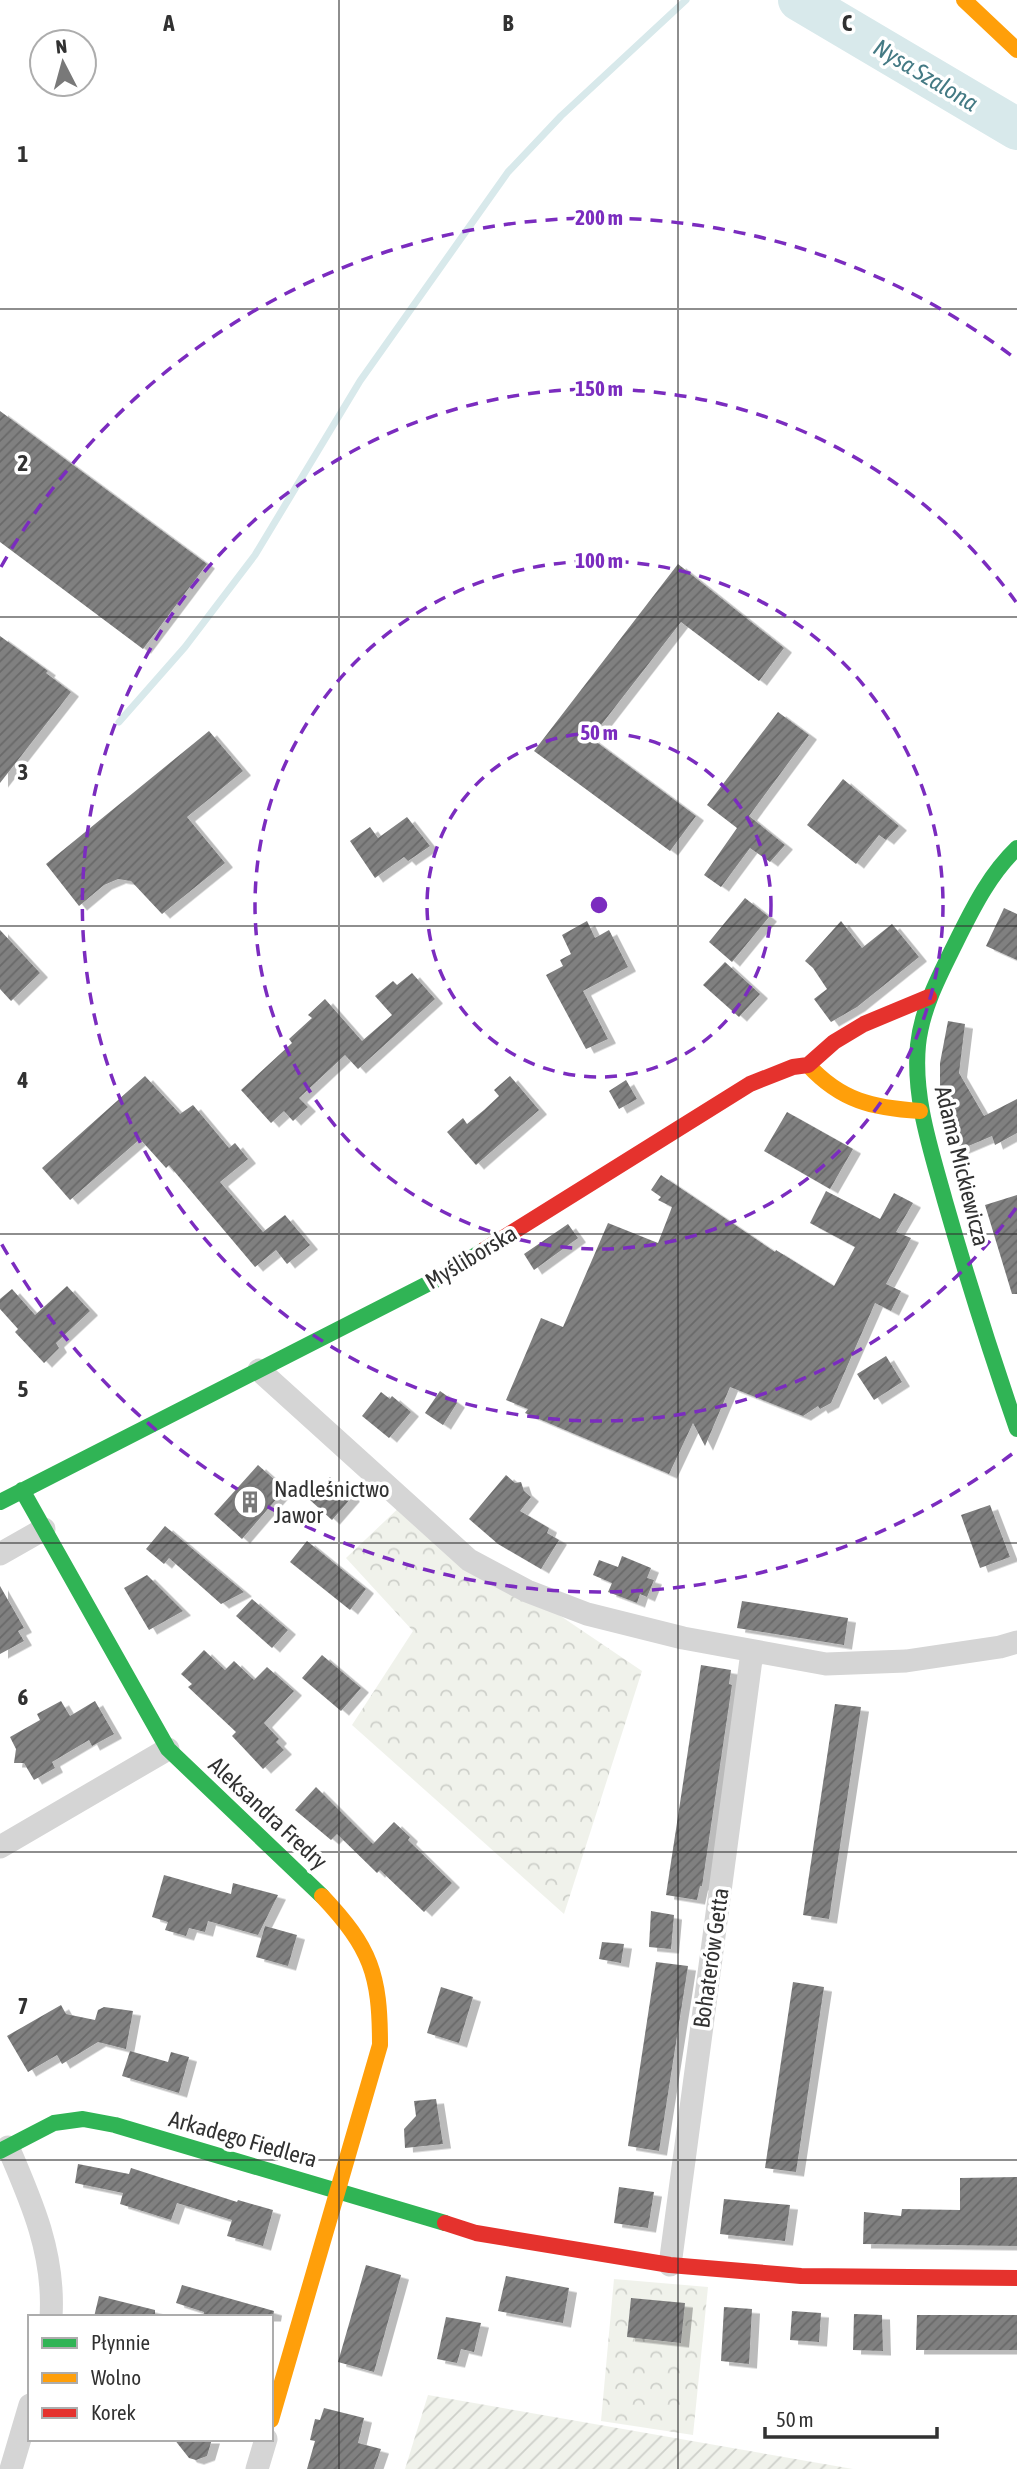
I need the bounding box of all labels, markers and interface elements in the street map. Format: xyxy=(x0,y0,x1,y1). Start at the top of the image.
text: A xyxy=(162,10,175,36)
text: B xyxy=(503,10,514,36)
text: C xyxy=(842,10,853,36)
north arrow xyxy=(28,28,98,98)
water label: Nysa Szalona xyxy=(869,33,983,117)
text: N xyxy=(54,35,68,58)
text: 1 xyxy=(18,141,29,167)
text: 200 m xyxy=(575,205,623,229)
text: 150 m xyxy=(575,376,623,400)
text: 2 xyxy=(18,450,28,476)
text: 100 m xyxy=(575,548,623,572)
text: 50 m xyxy=(580,720,618,744)
text: 3 xyxy=(18,759,28,785)
centre of rings xyxy=(587,893,611,917)
text: 4 xyxy=(17,1067,29,1093)
street label: Adama Mickiewicza xyxy=(930,1083,994,1249)
street label: Myśliborska xyxy=(421,1220,521,1294)
text: 5 xyxy=(18,1376,29,1402)
place label: Nadleśnictwo Jawor xyxy=(274,1476,389,1528)
building icon: Nadleśnictwo Jawor xyxy=(231,1483,269,1521)
text: 6 xyxy=(18,1684,29,1710)
street label: Aleksandra Fredry xyxy=(204,1752,332,1874)
street label: Bohaterów Getta xyxy=(688,1886,734,2030)
text: 7 xyxy=(18,1993,28,2019)
street label: Arkadego Fiedlera xyxy=(166,2105,320,2173)
legend xyxy=(28,2315,273,2441)
text: Płynnie xyxy=(91,2330,150,2354)
text: Wolno xyxy=(91,2365,141,2389)
scale bar xyxy=(765,2396,936,2440)
text: Korek xyxy=(91,2400,136,2424)
text: 50 m xyxy=(776,2407,814,2431)

